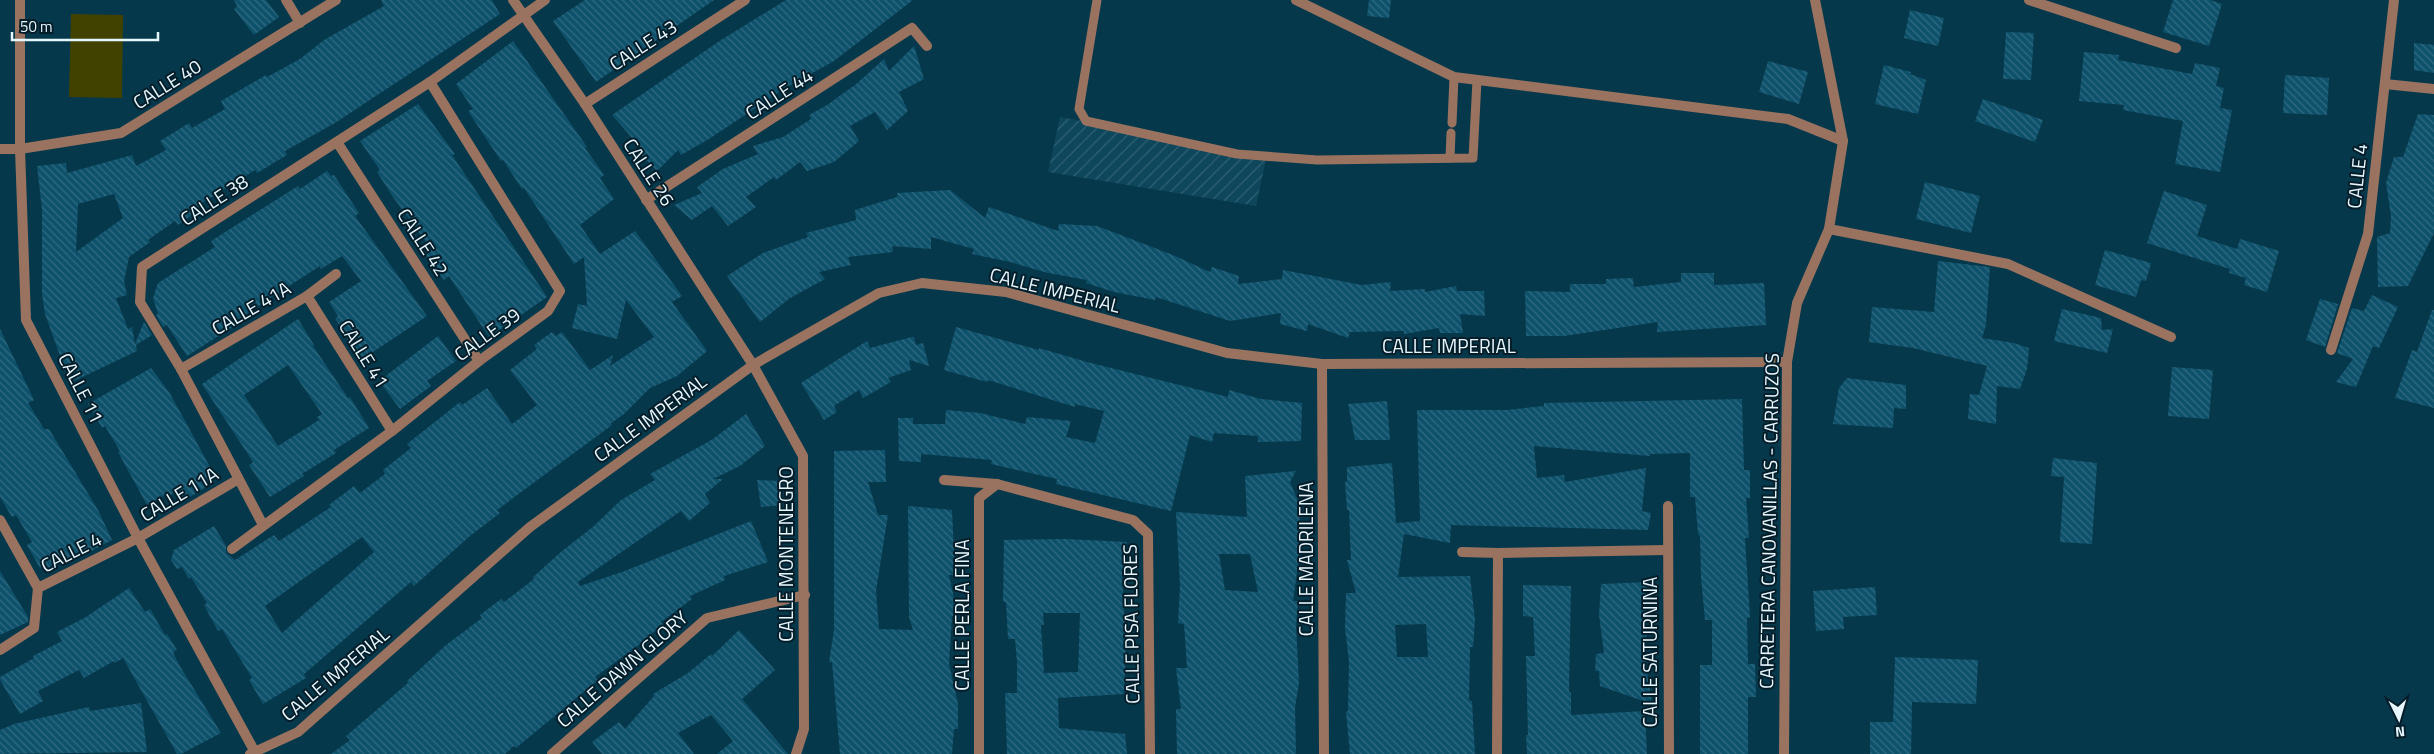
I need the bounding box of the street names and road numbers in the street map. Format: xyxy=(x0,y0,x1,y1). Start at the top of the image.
street label: CALLE 43 xyxy=(603,12,682,77)
street label: CALLE 40 xyxy=(127,51,207,116)
street label: CALLE 44 xyxy=(739,61,818,126)
street label: CALLE 26 xyxy=(617,132,682,211)
street label: CALLE 4 xyxy=(2339,142,2374,210)
street label: CALLE 38 xyxy=(174,167,254,232)
street label: CALLE 42 xyxy=(391,202,456,281)
street label: CALLE IMPERIAL xyxy=(987,259,1124,320)
street label: CALLE 41A xyxy=(206,273,296,342)
street label: CALLE 39 xyxy=(448,300,526,368)
street label: CALLE 41 xyxy=(332,314,397,394)
street label: CALLE IMPERIAL xyxy=(1382,331,1516,360)
street label: CALLE 11 xyxy=(51,347,112,428)
street label: CARRETERA CANOVANILLAS - CARRUZOS xyxy=(1751,353,1786,689)
street label: CALLE IMPERIAL xyxy=(587,367,712,469)
street label: CALLE 11A xyxy=(134,459,224,528)
street label: CALLE MONTENEGRO xyxy=(771,466,800,642)
street label: CALLE MADRILENA xyxy=(1291,482,1320,636)
street label: CALLE 4 xyxy=(35,524,106,579)
street label: CALLE PERLA FINA xyxy=(947,539,976,691)
street label: CALLE PISA FLORES xyxy=(1115,544,1146,704)
street label: CALLE SATURNINA xyxy=(1635,577,1664,727)
street label: CALLE DAWN GLORY xyxy=(550,603,694,734)
street label: CALLE IMPERIAL xyxy=(274,620,395,728)

